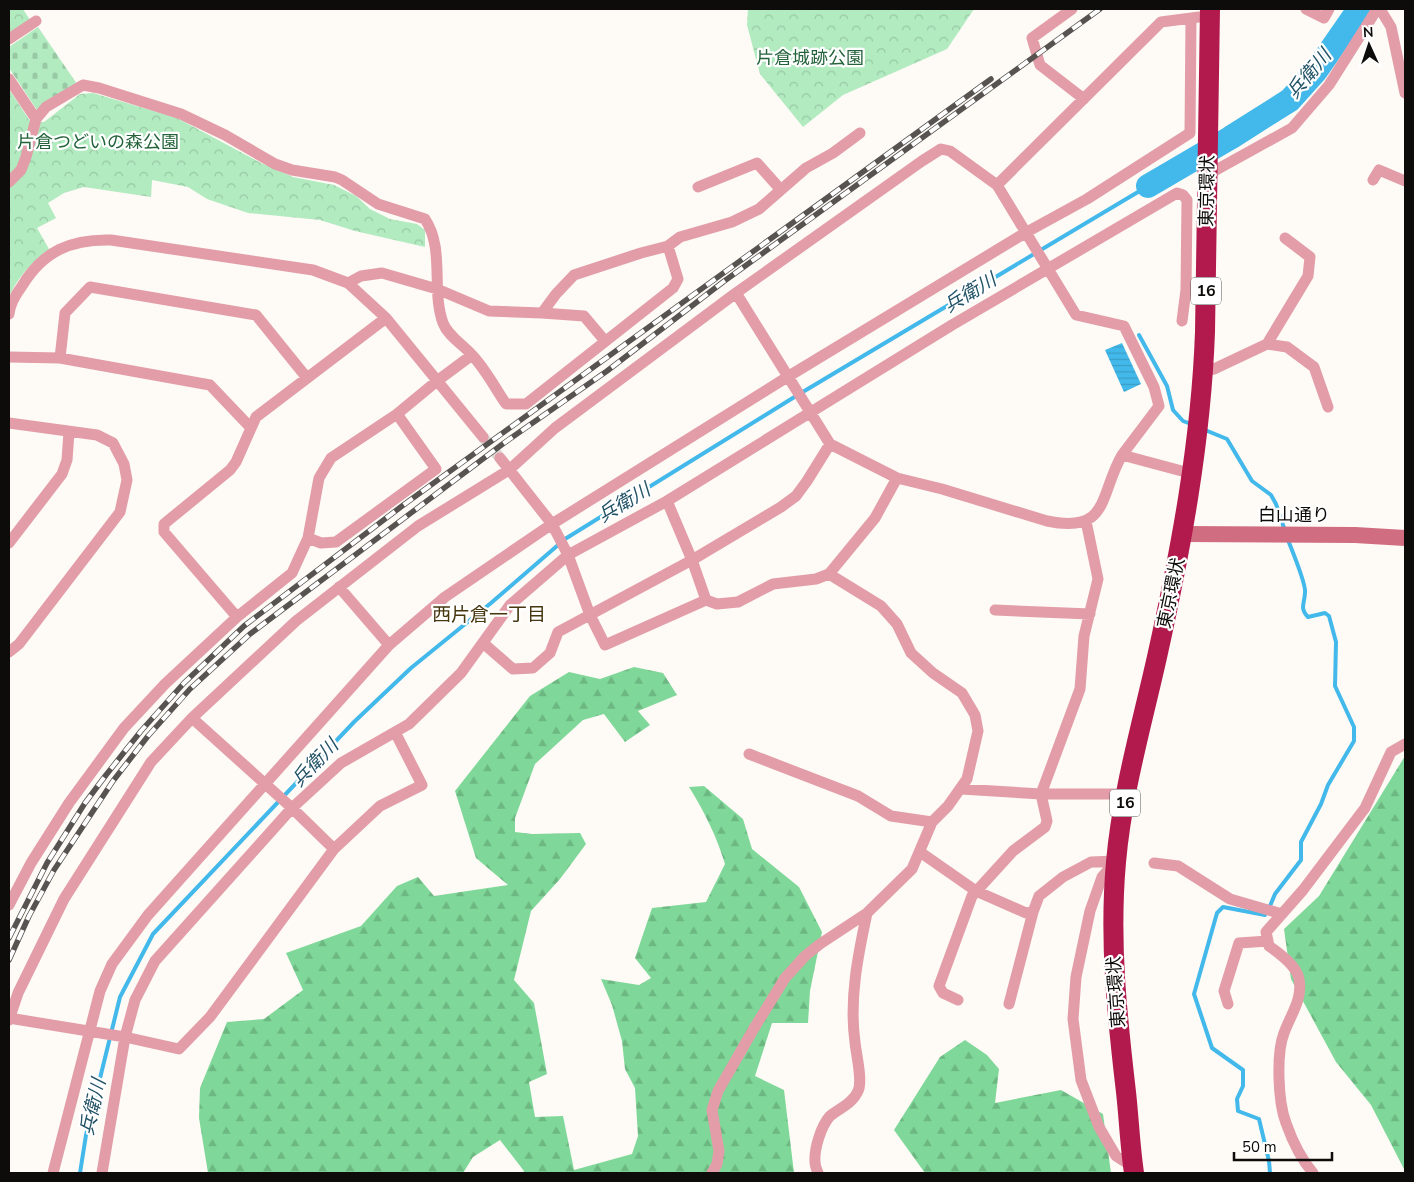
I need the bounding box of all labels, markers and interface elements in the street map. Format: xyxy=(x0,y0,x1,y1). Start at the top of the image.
north arrow xyxy=(1344,20,1394,70)
text: N xyxy=(1363,23,1374,42)
water label: 兵衛川 xyxy=(1281,42,1339,104)
park label: 片倉城跡公園 xyxy=(756,46,864,70)
park label: 片倉つどいの森公園 xyxy=(17,130,179,154)
street label: 東京環状 xyxy=(1194,155,1220,227)
water label: 兵衛川 xyxy=(939,266,1003,319)
road number: 16 xyxy=(1191,278,1221,304)
water label: 兵衛川 xyxy=(593,476,657,529)
street label: 白山通り xyxy=(1258,503,1330,527)
street label: 東京環状 xyxy=(1152,555,1190,631)
district label: 西片倉一丁目 xyxy=(432,602,546,628)
water label: 兵衛川 xyxy=(286,732,346,793)
road number: 16 xyxy=(1110,790,1140,816)
street label: 東京環状 xyxy=(1102,955,1130,1029)
water label: 兵衛川 xyxy=(74,1074,113,1138)
scale bar xyxy=(1234,1130,1332,1162)
text: 50 m xyxy=(1242,1137,1277,1157)

